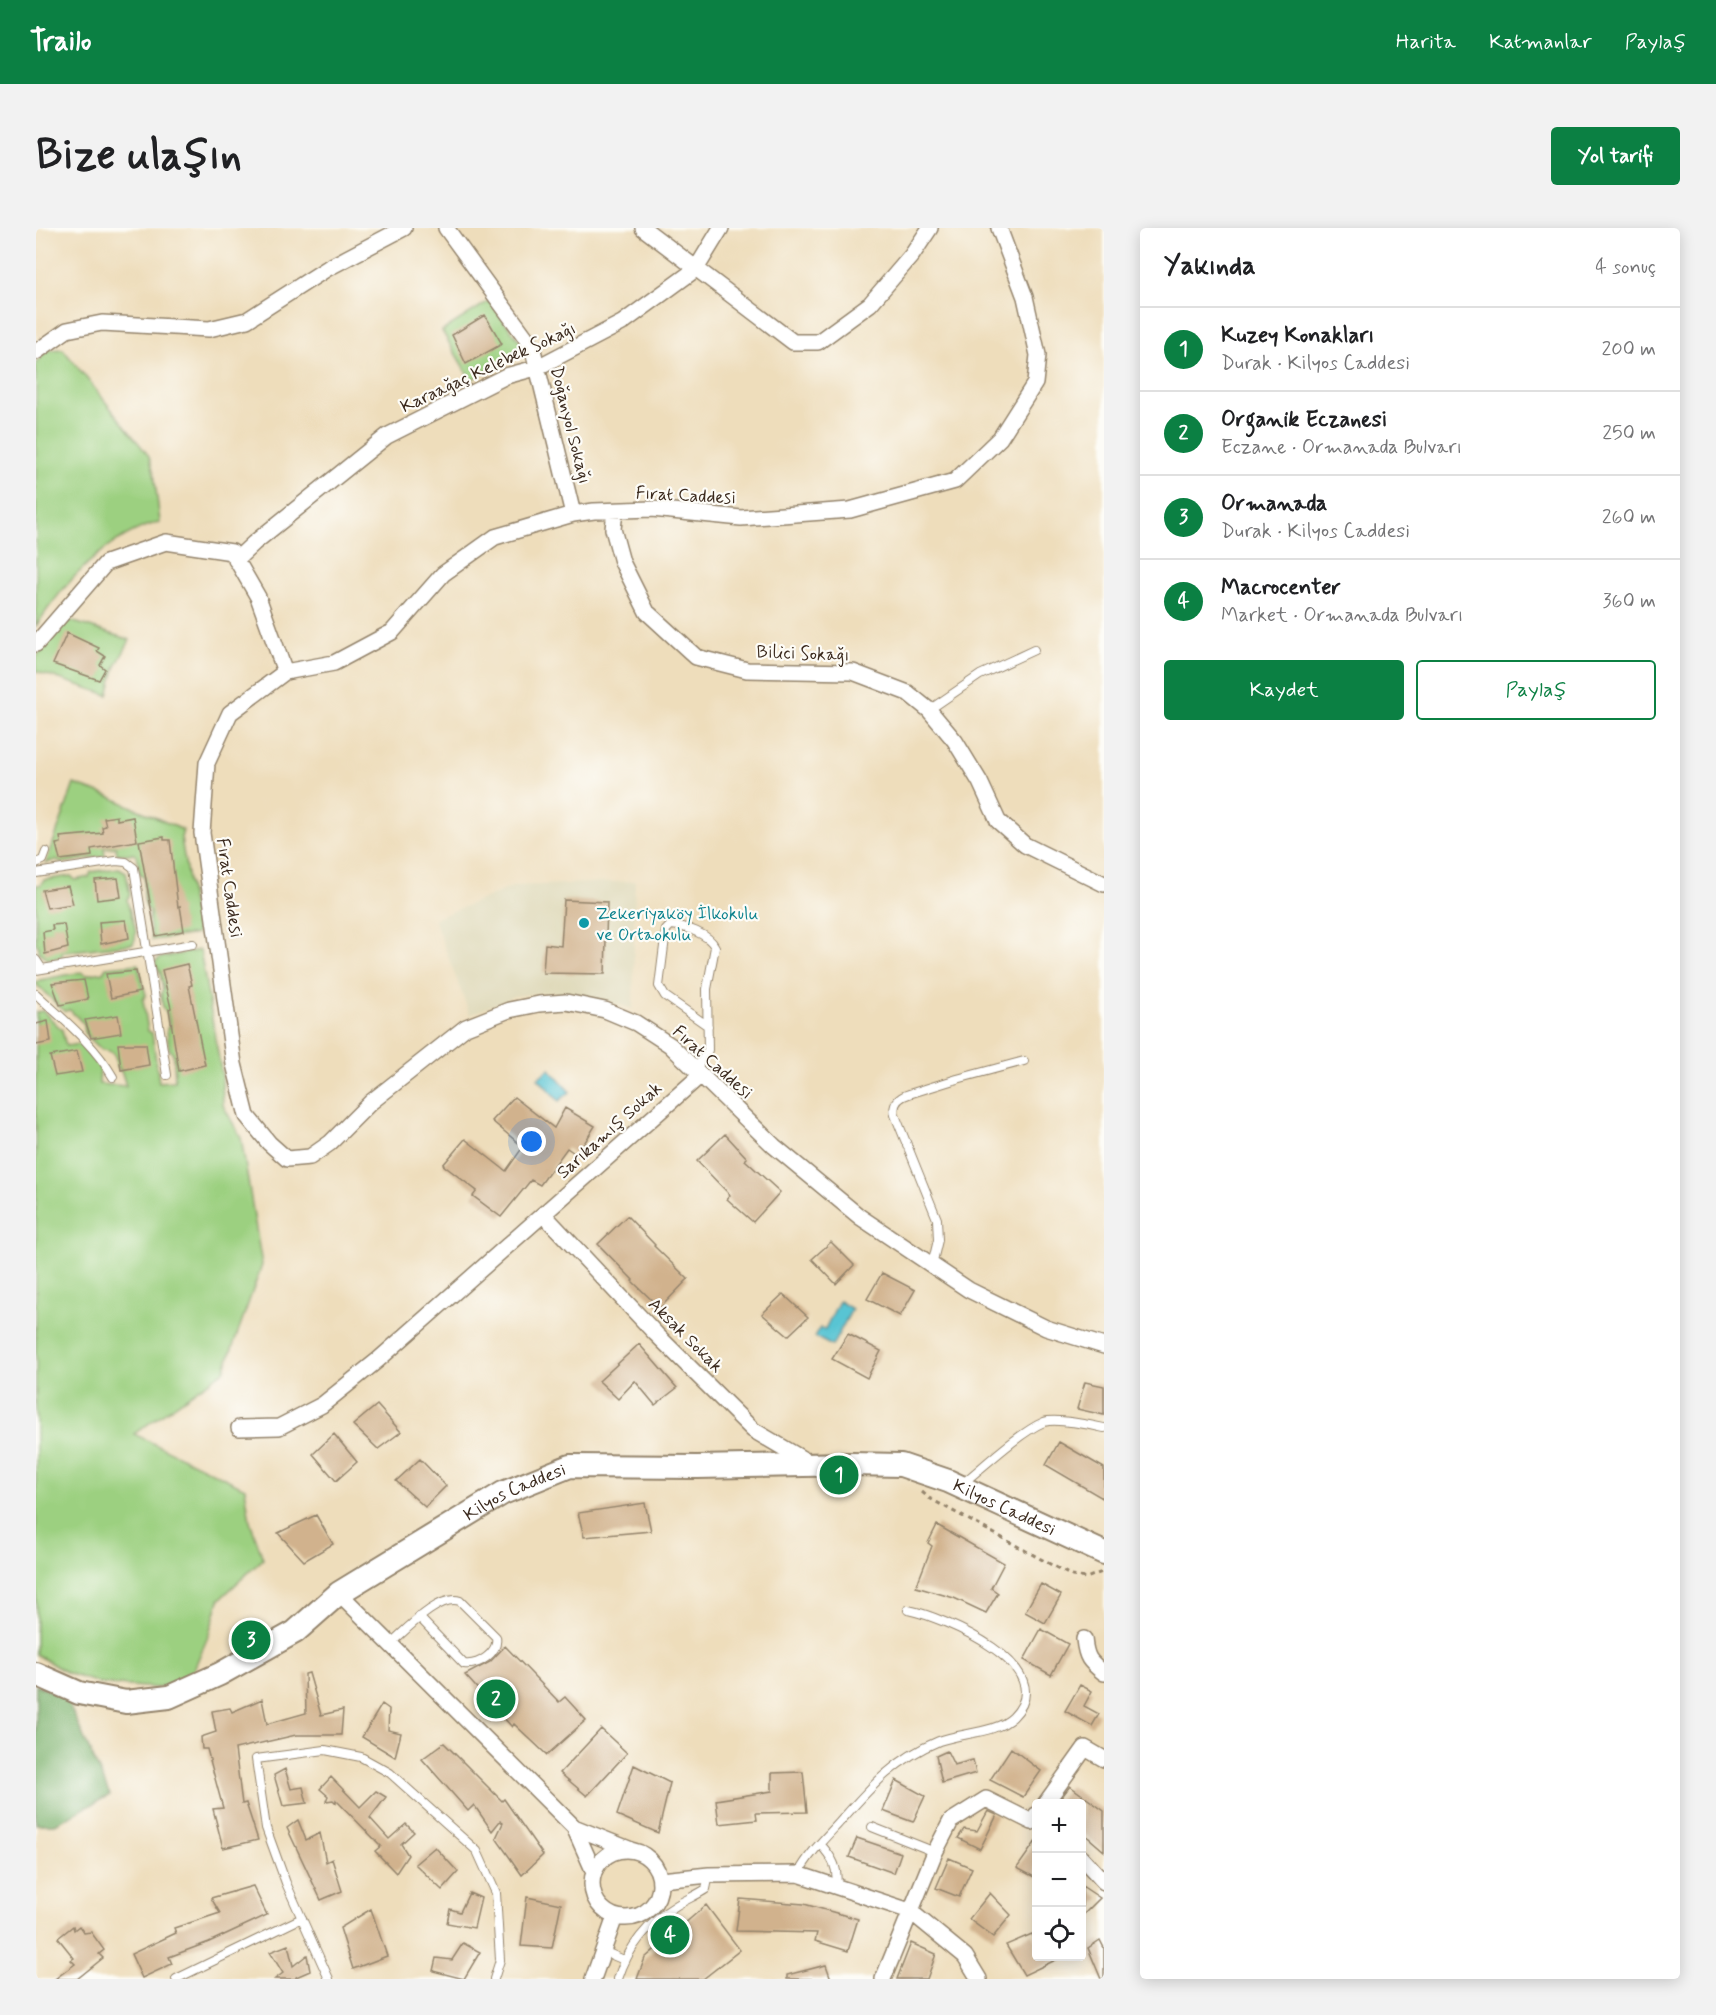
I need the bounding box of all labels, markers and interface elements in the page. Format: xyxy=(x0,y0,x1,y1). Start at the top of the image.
text: Trailo xyxy=(30,24,91,61)
text: Harita xyxy=(1396,28,1456,56)
text: Katmanlar xyxy=(1489,28,1592,56)
text: Paylaş xyxy=(1625,28,1686,56)
button: Yol tarifi xyxy=(1551,127,1680,185)
text: Bize ulaşın xyxy=(36,129,242,184)
text: Yakında xyxy=(1164,250,1256,284)
text: 4 sonuç xyxy=(1595,254,1656,281)
street label: Karaağaç Kelebek Sokağı xyxy=(397,317,580,419)
text: Kuzey Konakları xyxy=(1221,322,1374,350)
text: 1 xyxy=(1179,336,1188,363)
text: 200 m xyxy=(1601,336,1656,363)
text: Durak · Kilyos Caddesi xyxy=(1221,350,1410,377)
street label: Doğanyol Sokağı xyxy=(544,364,596,486)
text: Organik Eczanesi xyxy=(1221,406,1388,434)
text: 2 xyxy=(1179,420,1188,447)
text: 250 m xyxy=(1602,420,1656,447)
text: Eczane · Ormanada Bulvarı xyxy=(1221,434,1462,461)
street label: Fırat Caddesi xyxy=(635,481,737,511)
text: Ormanada xyxy=(1221,490,1327,518)
text: 3 xyxy=(1179,504,1188,531)
text: 260 m xyxy=(1602,504,1656,531)
text: Durak · Kilyos Caddesi xyxy=(1221,518,1410,545)
text: Macrocenter xyxy=(1221,574,1341,602)
text: 4 xyxy=(1178,588,1189,615)
text: 360 m xyxy=(1603,588,1656,615)
text: Market · Ormanada Bulvarı xyxy=(1221,602,1463,629)
street label: Bilici Sokağı xyxy=(756,640,850,668)
button: Kaydet xyxy=(1164,660,1404,720)
button: Paylaş xyxy=(1416,660,1656,720)
street label: Fırat Caddesi xyxy=(210,837,248,940)
place label: Zekeriyaköy İlkokulu ve Ortaokulu xyxy=(596,902,758,947)
marker: Zekeriyaköy İlkokulu ve Ortaokulu xyxy=(577,916,591,930)
street label: Fırat Caddesi xyxy=(667,1020,758,1105)
street label: Sarıkamış Sokak xyxy=(552,1077,668,1185)
your location xyxy=(517,1127,546,1156)
street label: Aksak Sokak xyxy=(643,1293,728,1378)
pin: 1 xyxy=(820,1452,858,1498)
street label: Kilyos Caddesi xyxy=(460,1458,569,1527)
street label: Kilyos Caddesi xyxy=(949,1474,1059,1542)
pin: 3 xyxy=(232,1618,270,1662)
pin: 2 xyxy=(476,1676,516,1722)
map controls xyxy=(1032,1799,1086,1961)
button: + xyxy=(1032,1799,1086,1853)
button: − xyxy=(1032,1853,1086,1907)
button: locate xyxy=(1032,1907,1086,1961)
pin: 4 xyxy=(650,1912,690,1958)

